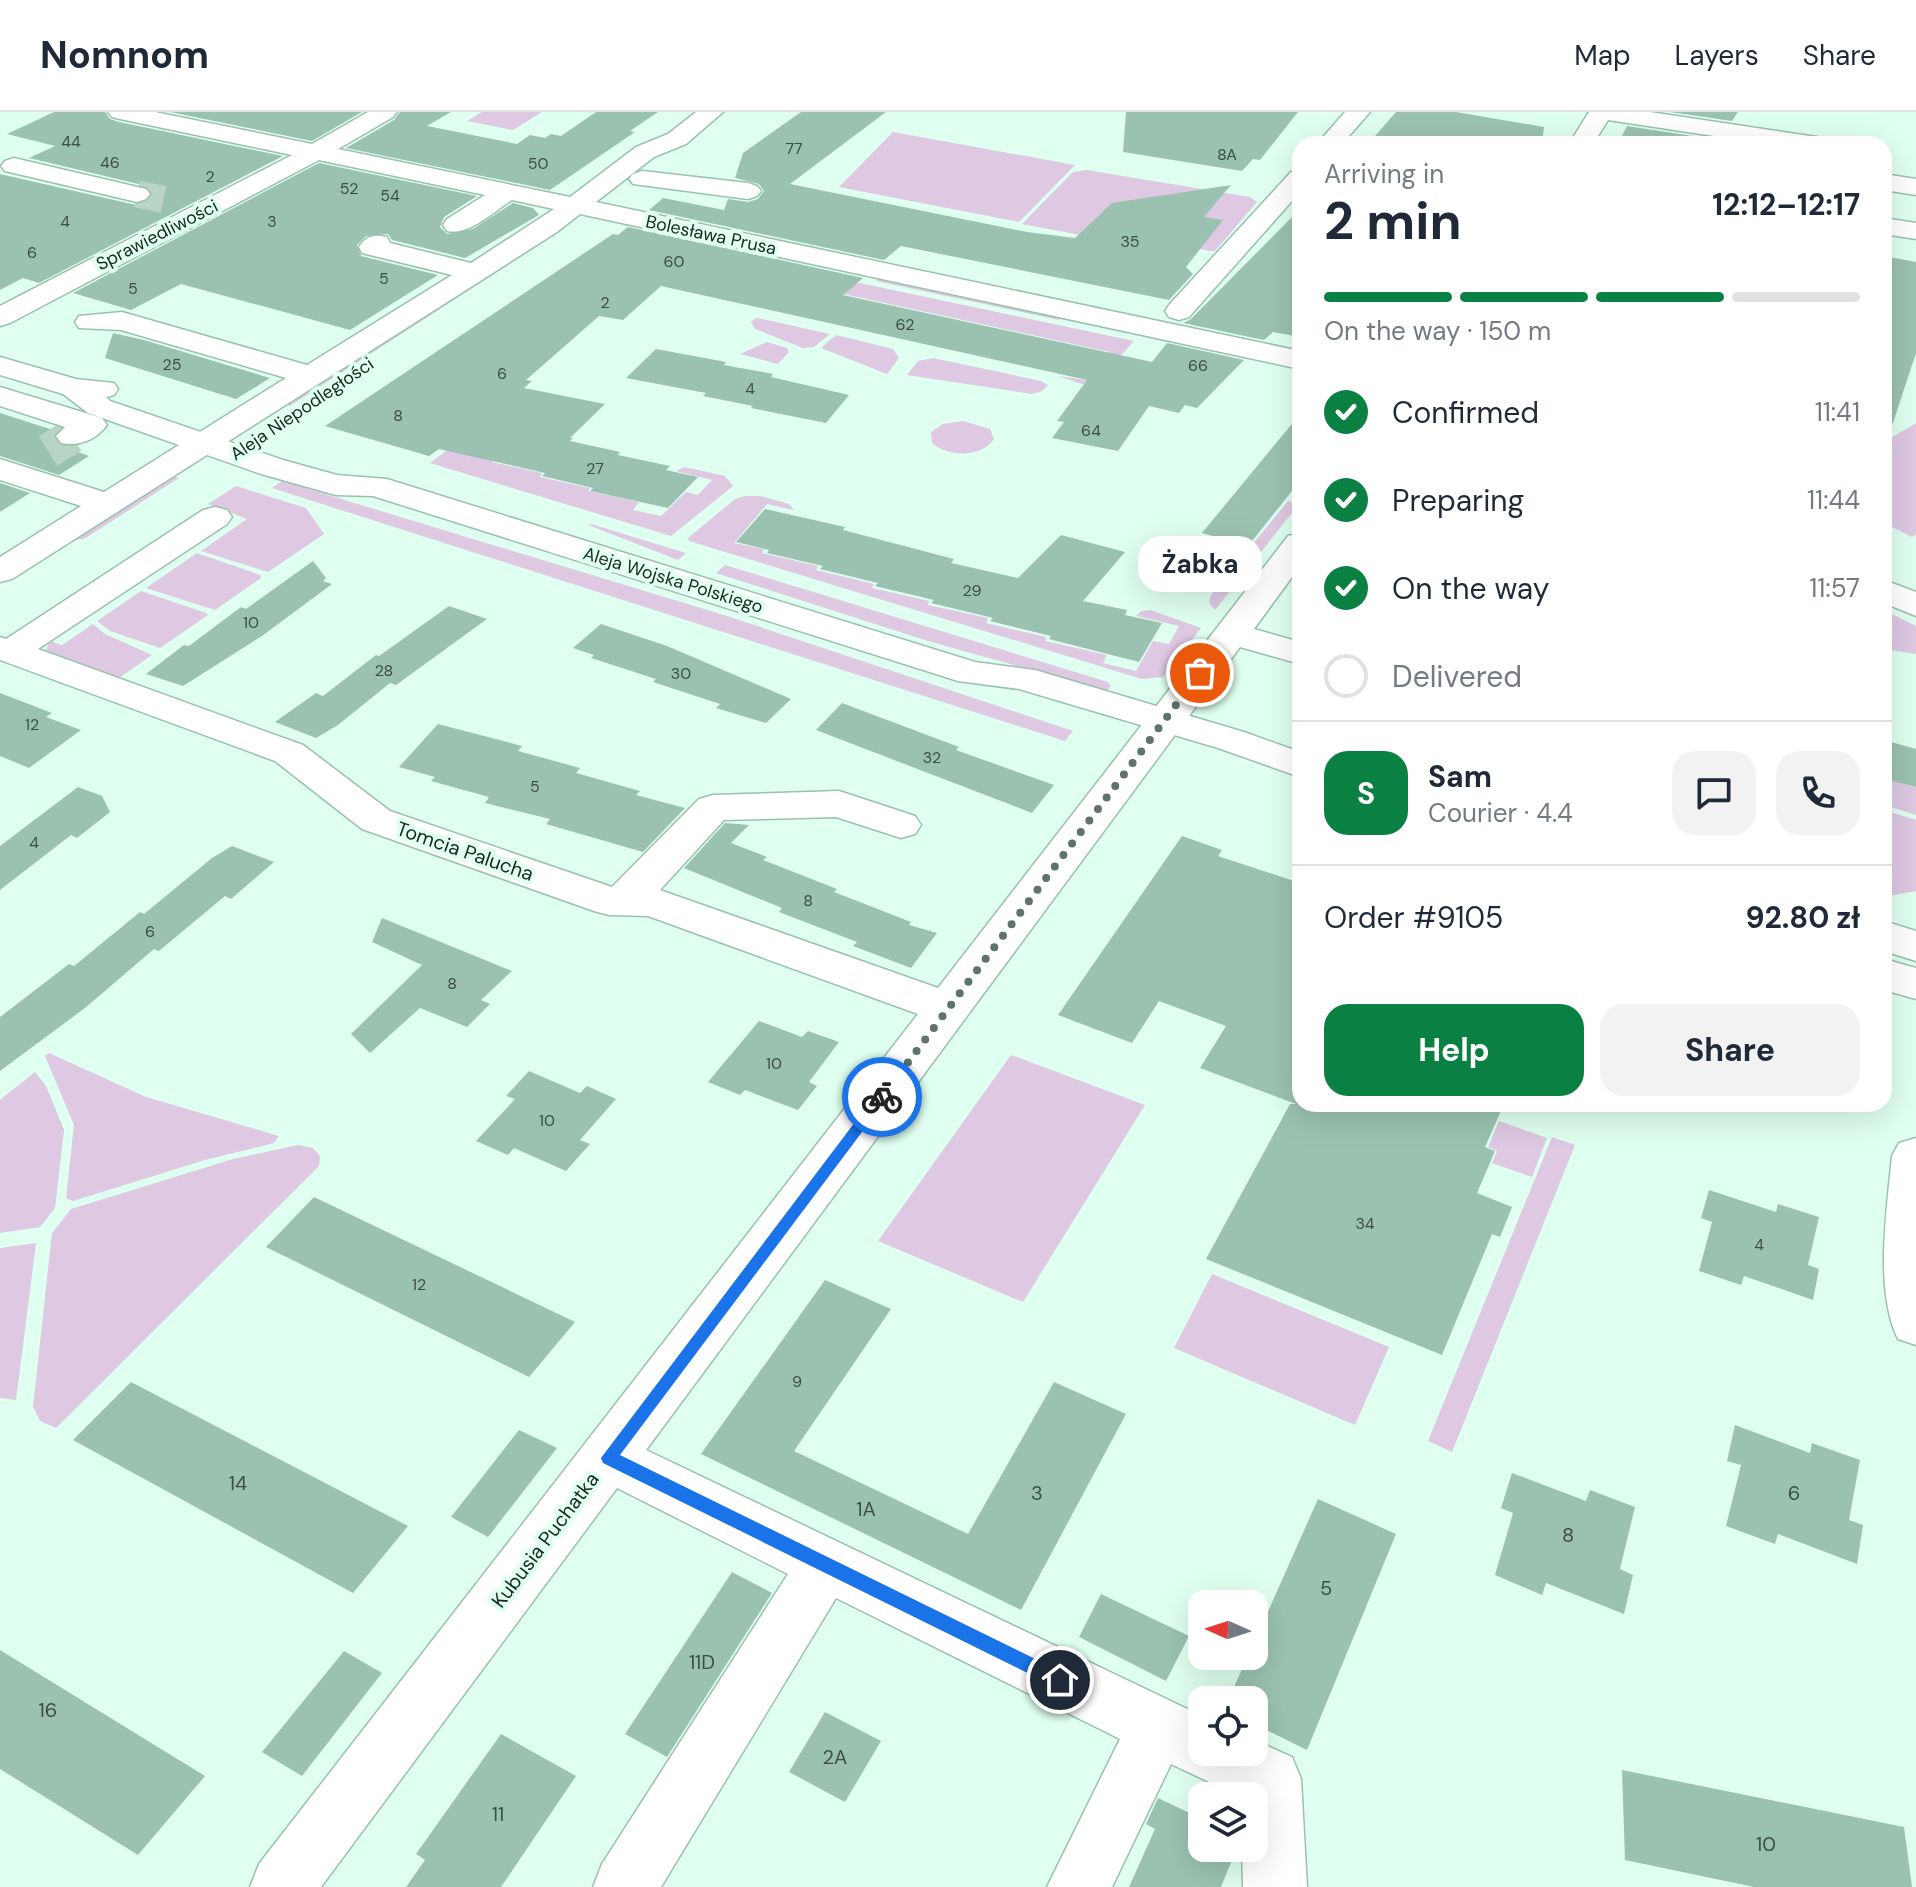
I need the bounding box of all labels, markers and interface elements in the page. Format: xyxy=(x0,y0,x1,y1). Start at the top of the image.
text: Nomnom xyxy=(40,30,209,80)
text: Map xyxy=(1574,37,1631,74)
text: Layers xyxy=(1675,37,1759,74)
text: Share xyxy=(1803,37,1876,74)
house number: 44 xyxy=(61,131,81,152)
house number: 77 xyxy=(785,138,803,159)
house number: 8A xyxy=(1217,144,1237,165)
house number: 46 xyxy=(100,152,120,173)
house number: 50 xyxy=(528,153,548,174)
text: Arriving in xyxy=(1324,157,1444,191)
house number: 2 xyxy=(205,166,215,187)
house number: 52 xyxy=(340,178,358,199)
house number: 54 xyxy=(380,185,400,206)
text: 12:12–12:17 xyxy=(1712,185,1860,224)
text: 2 min xyxy=(1324,187,1462,255)
street label: Sprawiedliwości xyxy=(92,194,222,276)
street label: Bolesława Prusa xyxy=(643,209,779,261)
house number: 4 xyxy=(60,211,70,232)
house number: 3 xyxy=(267,211,277,232)
house number: 35 xyxy=(1120,231,1140,252)
house number: 6 xyxy=(27,242,37,263)
house number: 60 xyxy=(664,251,685,272)
house number: 5 xyxy=(379,268,389,289)
house number: 5 xyxy=(128,278,138,299)
house number: 2 xyxy=(600,292,610,313)
house number: 62 xyxy=(896,314,914,335)
text: On the way · 150 m xyxy=(1324,314,1551,348)
street label: Aleja Niepodległości xyxy=(225,352,379,466)
house number: 25 xyxy=(163,354,181,375)
house number: 66 xyxy=(1188,355,1208,376)
house number: 6 xyxy=(497,363,507,384)
house number: 4 xyxy=(745,378,755,399)
icon: check xyxy=(1324,390,1368,434)
text: Confirmed xyxy=(1392,393,1539,432)
text: 11:41 xyxy=(1815,395,1860,429)
house number: 8 xyxy=(393,405,403,426)
house number: 64 xyxy=(1081,420,1101,441)
house number: 27 xyxy=(586,458,604,479)
icon: check xyxy=(1324,478,1368,522)
text: Preparing xyxy=(1392,481,1524,520)
text: 11:44 xyxy=(1807,483,1860,517)
callout: Żabka xyxy=(1138,537,1262,593)
street label: Aleja Wojska Polskiego xyxy=(580,541,766,619)
text: Żabka xyxy=(1161,547,1239,581)
icon: check xyxy=(1324,566,1368,610)
text: On the way xyxy=(1392,569,1549,608)
text: 11:57 xyxy=(1809,571,1860,605)
house number: 29 xyxy=(962,580,982,601)
house number: 10 xyxy=(243,612,259,633)
pin xyxy=(1166,639,1234,707)
icon: bag xyxy=(1178,651,1222,695)
text: Delivered xyxy=(1392,657,1522,696)
house number: 28 xyxy=(375,660,393,681)
house number: 30 xyxy=(671,663,691,684)
house number: 12 xyxy=(25,714,39,735)
house number: 32 xyxy=(923,747,941,768)
button: chat xyxy=(1672,751,1756,835)
button: phone xyxy=(1776,751,1860,835)
text: Sam xyxy=(1428,757,1492,796)
text: S xyxy=(1357,774,1375,813)
house number: 5 xyxy=(530,776,540,797)
text: Courier · 4.4 xyxy=(1428,796,1573,830)
street label: Tomcia Palucha xyxy=(393,815,537,887)
house number: 4 xyxy=(29,832,39,853)
house number: 8 xyxy=(803,890,813,911)
text: Order #9105 xyxy=(1324,898,1503,937)
text: 92.80 zł xyxy=(1746,898,1860,937)
house number: 6 xyxy=(145,921,155,942)
house number: 8 xyxy=(447,973,457,994)
button: Help xyxy=(1324,1004,1584,1096)
button: Share xyxy=(1600,1004,1860,1096)
house number: 10 xyxy=(766,1053,782,1074)
courier xyxy=(842,1057,922,1137)
icon: bike xyxy=(860,1075,904,1119)
house number: 10 xyxy=(539,1110,555,1131)
house number: 34 xyxy=(1355,1213,1375,1234)
house number: 4 xyxy=(1754,1234,1764,1255)
house number: 12 xyxy=(412,1274,426,1295)
house number: 9 xyxy=(792,1371,802,1392)
street label: Kubusia Puchatka xyxy=(486,1467,604,1613)
house number: 14 xyxy=(229,1470,247,1496)
house number: 3 xyxy=(1031,1480,1043,1506)
house number: 6 xyxy=(1788,1480,1800,1506)
house number: 1A xyxy=(856,1496,876,1522)
house number: 8 xyxy=(1562,1522,1574,1548)
house number: 5 xyxy=(1320,1575,1332,1601)
north arrow xyxy=(1188,1590,1268,1670)
map controls xyxy=(1188,1590,1268,1862)
pin xyxy=(1026,1646,1094,1714)
house number: 11D xyxy=(689,1649,715,1675)
icon: home xyxy=(1038,1658,1082,1702)
button: locate xyxy=(1188,1686,1268,1766)
house number: 16 xyxy=(39,1697,57,1723)
house number: 2A xyxy=(823,1744,847,1770)
button: layers xyxy=(1188,1782,1268,1862)
house number: 11 xyxy=(492,1801,504,1827)
house number: 10 xyxy=(1756,1831,1776,1857)

